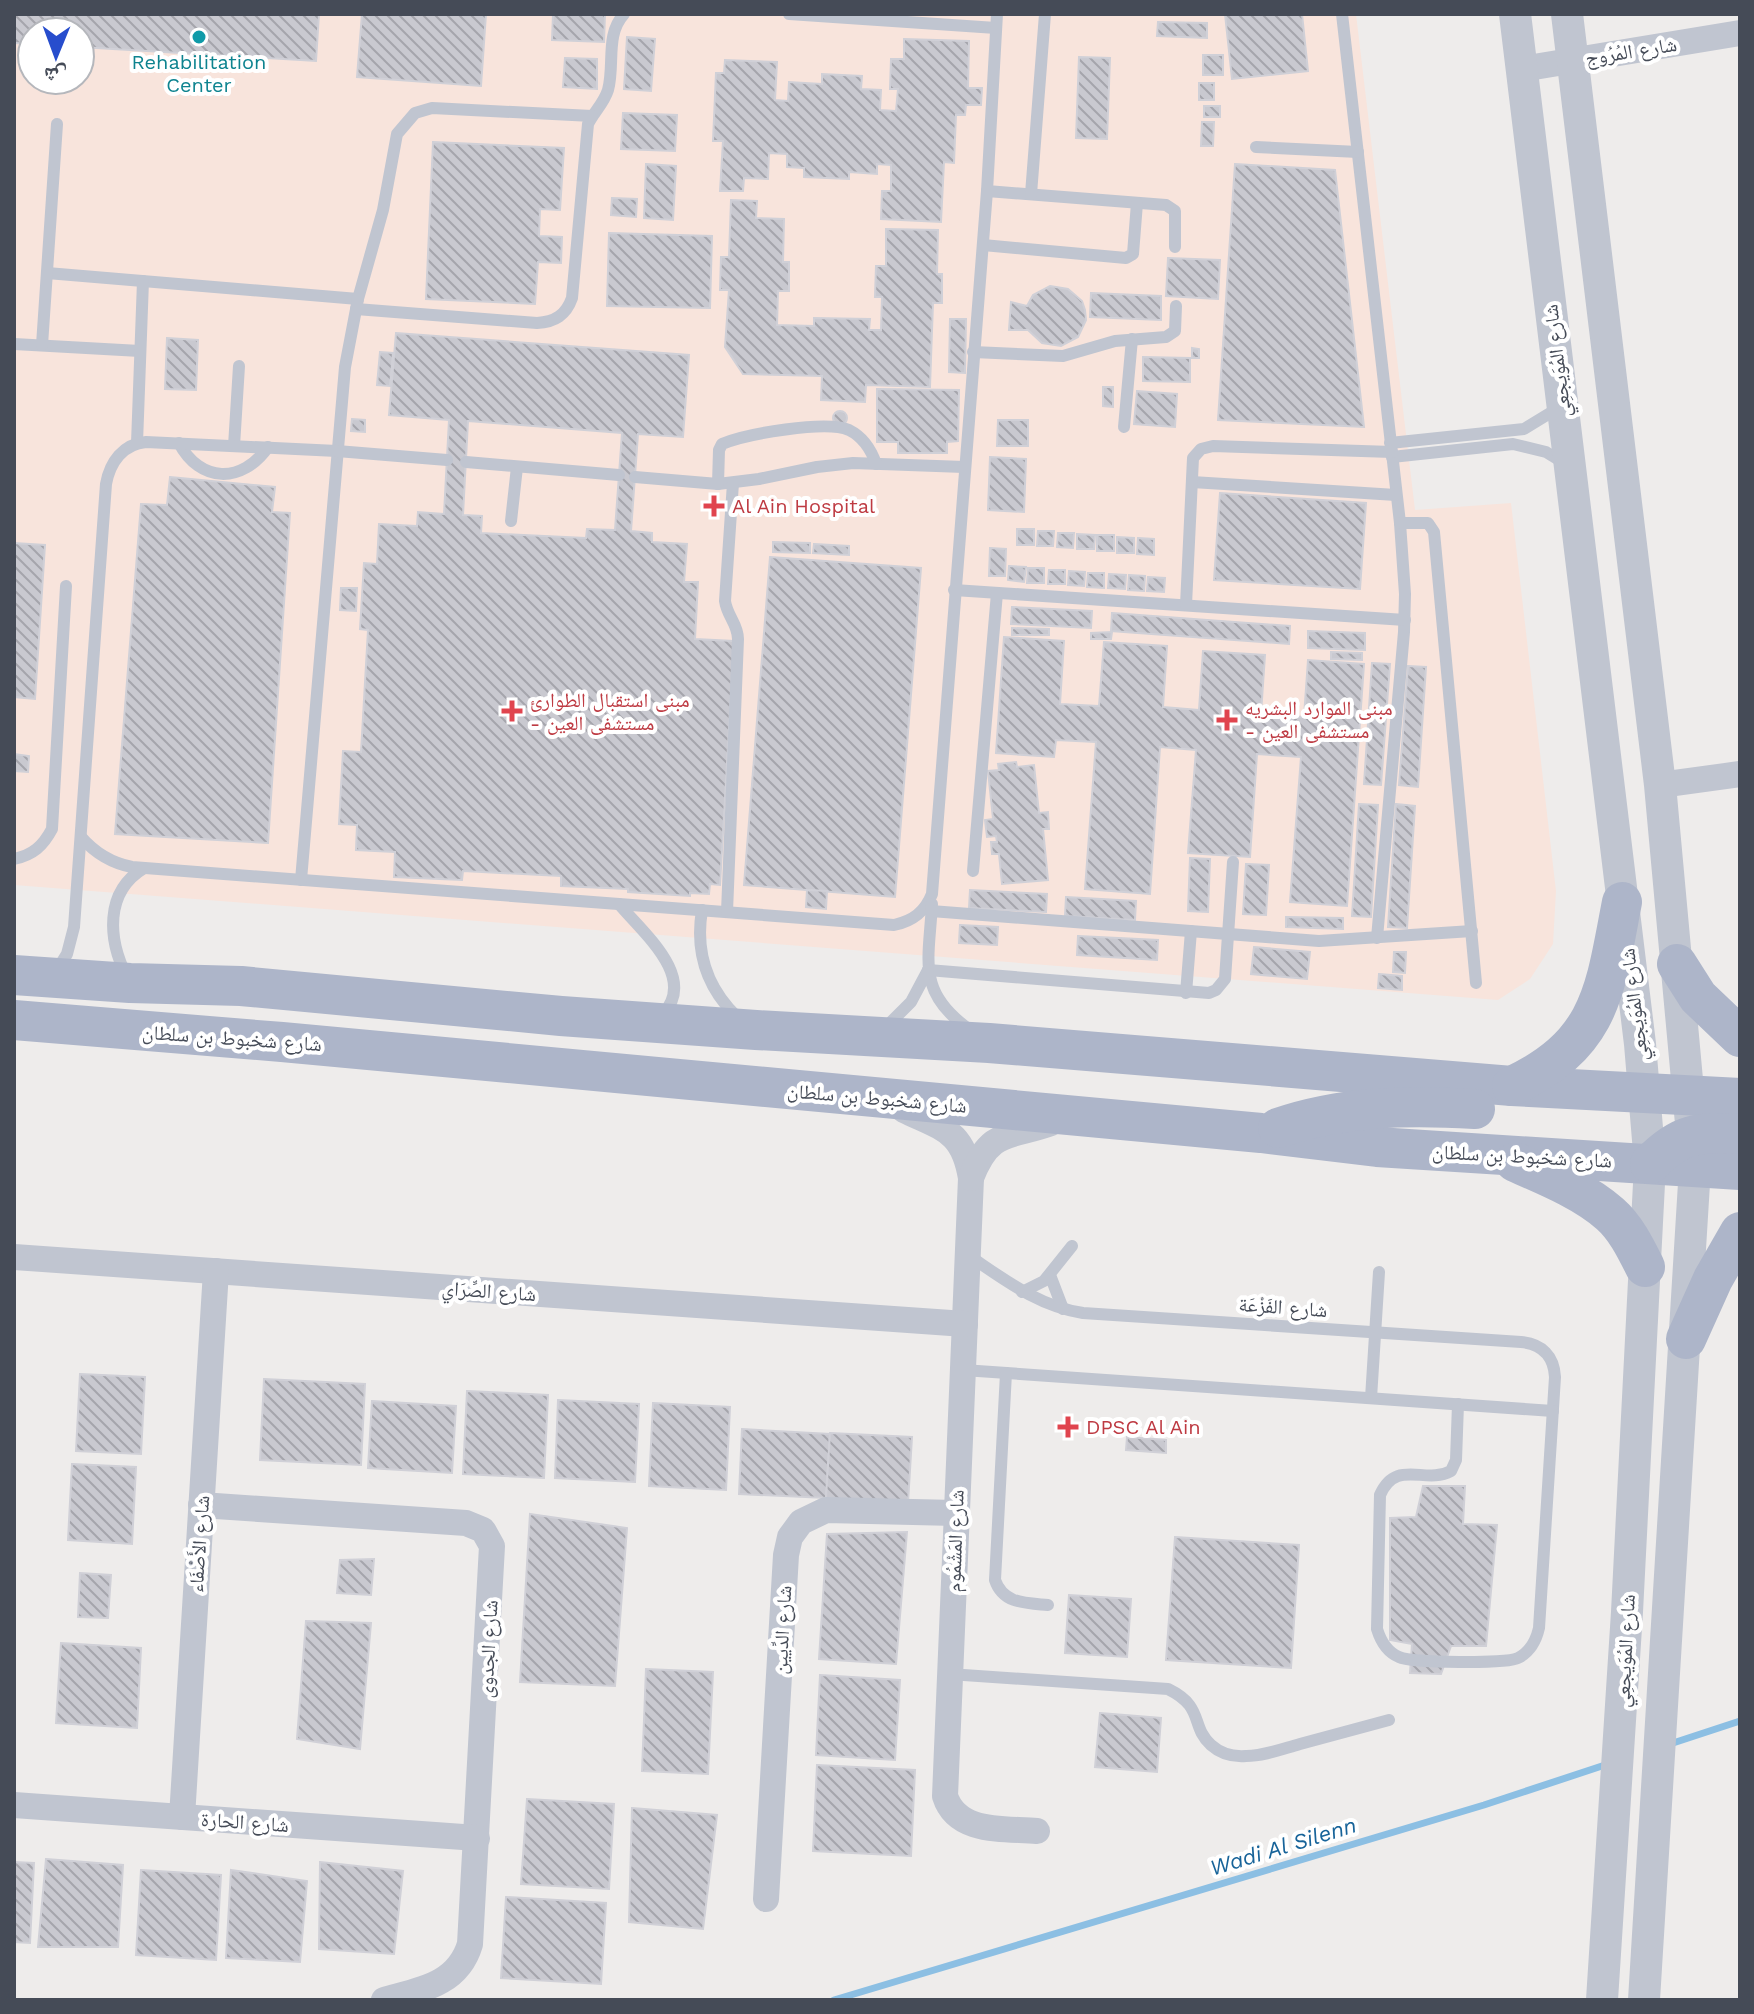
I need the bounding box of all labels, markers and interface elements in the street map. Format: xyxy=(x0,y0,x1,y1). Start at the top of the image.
north arrow xyxy=(16,16,96,96)
marker: Rehabilitation Center xyxy=(190,28,208,46)
street label: شارع المُرُوج xyxy=(1584,32,1679,71)
place label: Rehabilitation Center xyxy=(132,50,266,97)
text: ش xyxy=(44,62,68,88)
street label: شارع المُوَيجعِي xyxy=(1538,303,1580,419)
place label: Al Ain Hospital xyxy=(732,494,875,518)
marker: Al Ain Hospital xyxy=(703,495,725,517)
place label: مبنى استقبال الطوارئ - مستشفى العين xyxy=(530,688,690,735)
place label: مبنى الموارد البشريه - مستشفى العين xyxy=(1245,696,1393,743)
marker: مبنى استقبال الطوارئ - مستشفى العين xyxy=(501,700,523,722)
marker: مبنى الموارد البشريه - مستشفى العين xyxy=(1216,709,1238,731)
street label: شارع المُوَيجعِي xyxy=(1615,947,1657,1063)
street label: شارع شخبوط بن سلطان xyxy=(141,1020,323,1057)
street label: شارع شخبوط بن سلطان xyxy=(786,1078,968,1119)
street label: شارع شخبوط بن سلطان xyxy=(1431,1139,1613,1174)
street label: شارع الصِّرَاي xyxy=(441,1276,537,1310)
street label: شارع الفَزْعَة xyxy=(1238,1292,1328,1323)
place label: DPSC Al Ain xyxy=(1086,1415,1201,1439)
marker: DPSC Al Ain xyxy=(1057,1416,1079,1438)
street label: شارع المَشْمُوم xyxy=(941,1489,971,1593)
street label: شارع الأَصْفَاء xyxy=(183,1495,215,1593)
street label: شارع الدِّيين xyxy=(768,1585,797,1675)
street label: شارع المُوَيجعِي xyxy=(1610,1594,1644,1709)
street label: شارع الجدوى xyxy=(473,1599,504,1699)
street label: شارع الحارة xyxy=(200,1807,290,1838)
water label: Wadi Al Silenn xyxy=(1207,1812,1359,1881)

